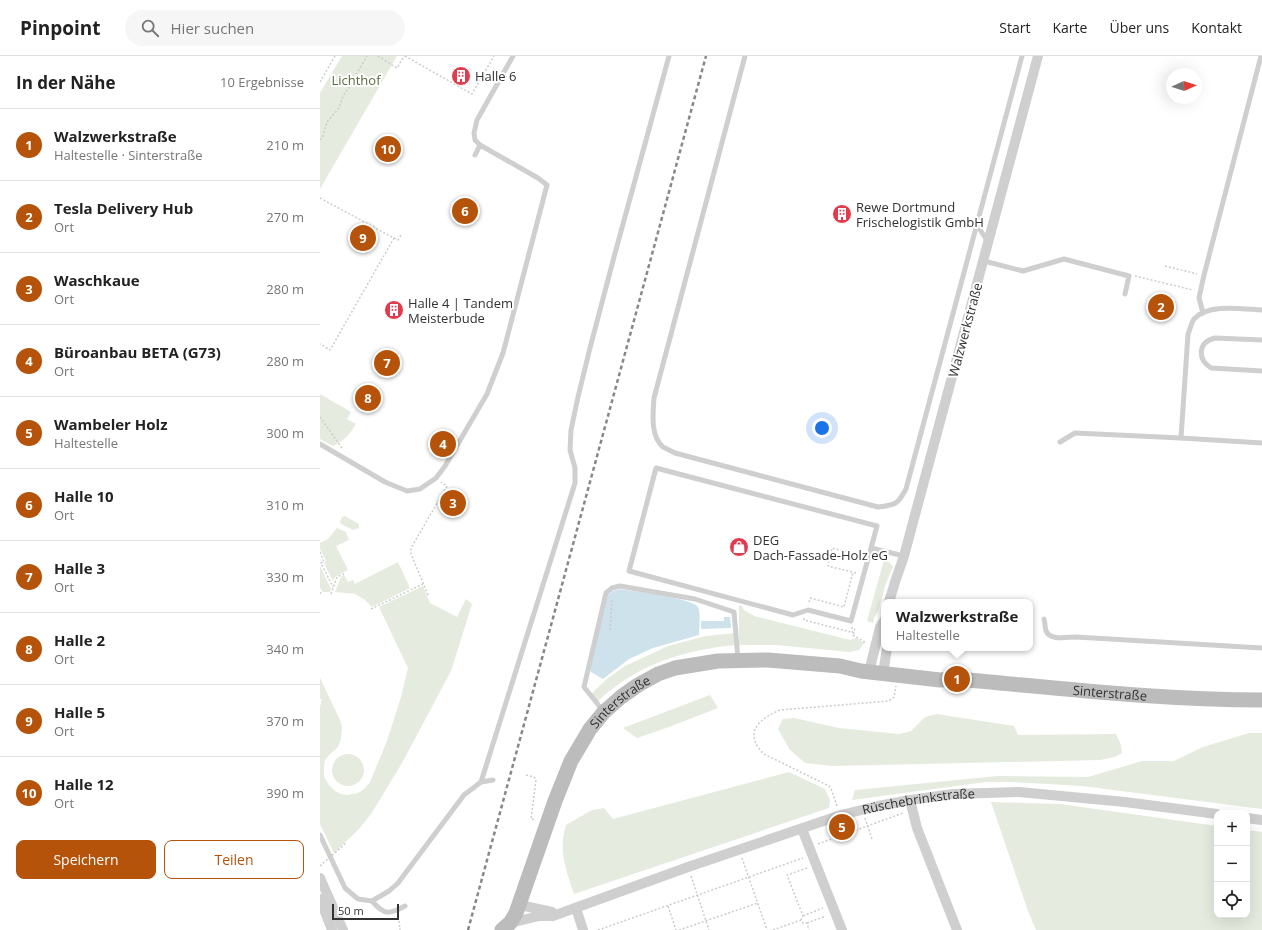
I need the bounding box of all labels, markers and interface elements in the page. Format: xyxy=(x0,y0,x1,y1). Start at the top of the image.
search box xyxy=(125,10,405,46)
text: Pinpoint xyxy=(20,15,101,41)
icon: search xyxy=(139,17,161,39)
text: Hier suchen xyxy=(171,18,254,38)
text: Start xyxy=(999,18,1031,37)
text: Karte xyxy=(1053,18,1087,37)
text: Über uns xyxy=(1109,18,1169,37)
text: Kontakt xyxy=(1191,18,1242,37)
building icon: Halle 6 xyxy=(450,65,472,87)
place label: Halle 6 xyxy=(475,67,516,85)
north arrow xyxy=(1166,68,1202,104)
text: In der Nähe xyxy=(16,71,115,94)
park label: Lichthof xyxy=(331,71,381,89)
text: 10 Ergebnisse xyxy=(220,73,304,91)
text: Walzwerkstraße xyxy=(54,126,177,146)
pin: 10 xyxy=(375,134,401,164)
text: 1 xyxy=(25,136,33,154)
text: 210 m xyxy=(266,136,304,154)
text: Haltestelle · Sinterstraße xyxy=(54,146,203,164)
pin: 6 xyxy=(452,196,478,226)
text: Tesla Delivery Hub xyxy=(54,198,193,218)
place label: Rewe Dortmund Frischelogistik GmbH xyxy=(856,198,984,231)
building icon: Rewe Dortmund Frischelogistik GmbH xyxy=(831,203,853,225)
text: 2 xyxy=(25,208,33,226)
text: 270 m xyxy=(266,208,304,226)
text: Ort xyxy=(54,218,74,236)
pin: 9 xyxy=(350,223,376,253)
text: Waschkaue xyxy=(54,270,140,290)
text: 3 xyxy=(25,280,33,298)
text: 280 m xyxy=(266,280,304,298)
street label: Walzwerkstraße xyxy=(944,281,986,379)
text: Ort xyxy=(54,290,74,308)
pin: 2 xyxy=(1148,292,1174,322)
place label: Halle 4 | Tandem Meisterbude xyxy=(408,294,513,327)
building icon: Halle 4 | Tandem Meisterbude xyxy=(383,299,405,321)
text: Büroanbau BETA (G73) xyxy=(54,342,221,362)
pin: 7 xyxy=(374,348,400,378)
text: 4 xyxy=(25,352,33,370)
text: 280 m xyxy=(266,352,304,370)
text: Ort xyxy=(54,362,74,380)
pin: 8 xyxy=(355,383,381,413)
text: Wambeler Holz xyxy=(54,414,167,434)
your location xyxy=(812,418,832,438)
text: 5 xyxy=(25,424,33,442)
text: 300 m xyxy=(266,424,304,442)
pin: 4 xyxy=(430,429,456,459)
text: Haltestelle xyxy=(54,434,118,452)
text: Halle 10 xyxy=(54,486,114,506)
pin: 3 xyxy=(440,488,466,518)
text: 6 xyxy=(25,496,33,514)
text: 310 m xyxy=(266,496,304,514)
text: Ort xyxy=(54,506,74,524)
place label: DEG Dach-Fassade-Holz eG xyxy=(753,531,888,564)
shop icon: DEG Dach-Fassade-Holz eG xyxy=(728,536,750,558)
text: Halle 3 xyxy=(54,558,105,578)
text: 7 xyxy=(25,568,33,586)
text: 330 m xyxy=(266,568,304,586)
text: Ort xyxy=(54,578,74,596)
popup xyxy=(881,599,1033,651)
text: Walzwerkstraße xyxy=(896,606,1018,626)
text: Haltestelle xyxy=(896,626,960,644)
text: Halle 2 xyxy=(54,630,105,650)
text: 8 xyxy=(25,640,33,658)
text: 340 m xyxy=(266,640,304,658)
text: Ort xyxy=(54,650,74,668)
pin: 1 xyxy=(944,664,970,694)
street label: Sinterstraße xyxy=(585,671,653,732)
street label: Sinterstraße xyxy=(1072,681,1148,705)
text: Halle 5 xyxy=(54,702,105,722)
text: 9 xyxy=(25,712,33,730)
text: 370 m xyxy=(266,712,304,730)
text: Ort xyxy=(54,722,74,740)
text: Halle 12 xyxy=(54,774,114,794)
text: 10 xyxy=(22,784,36,802)
text: 390 m xyxy=(266,784,304,802)
street label: Rüschebrinkstraße xyxy=(860,784,975,819)
text: Ort xyxy=(54,794,74,812)
map controls xyxy=(1214,810,1250,918)
button: + xyxy=(1214,810,1250,846)
pin: 5 xyxy=(829,812,855,842)
button: Speichern xyxy=(16,840,156,879)
button: Teilen xyxy=(164,840,304,879)
button: − xyxy=(1214,846,1250,882)
button: locate xyxy=(1214,882,1250,918)
scale bar xyxy=(332,902,399,921)
text: 50 m xyxy=(338,903,364,918)

